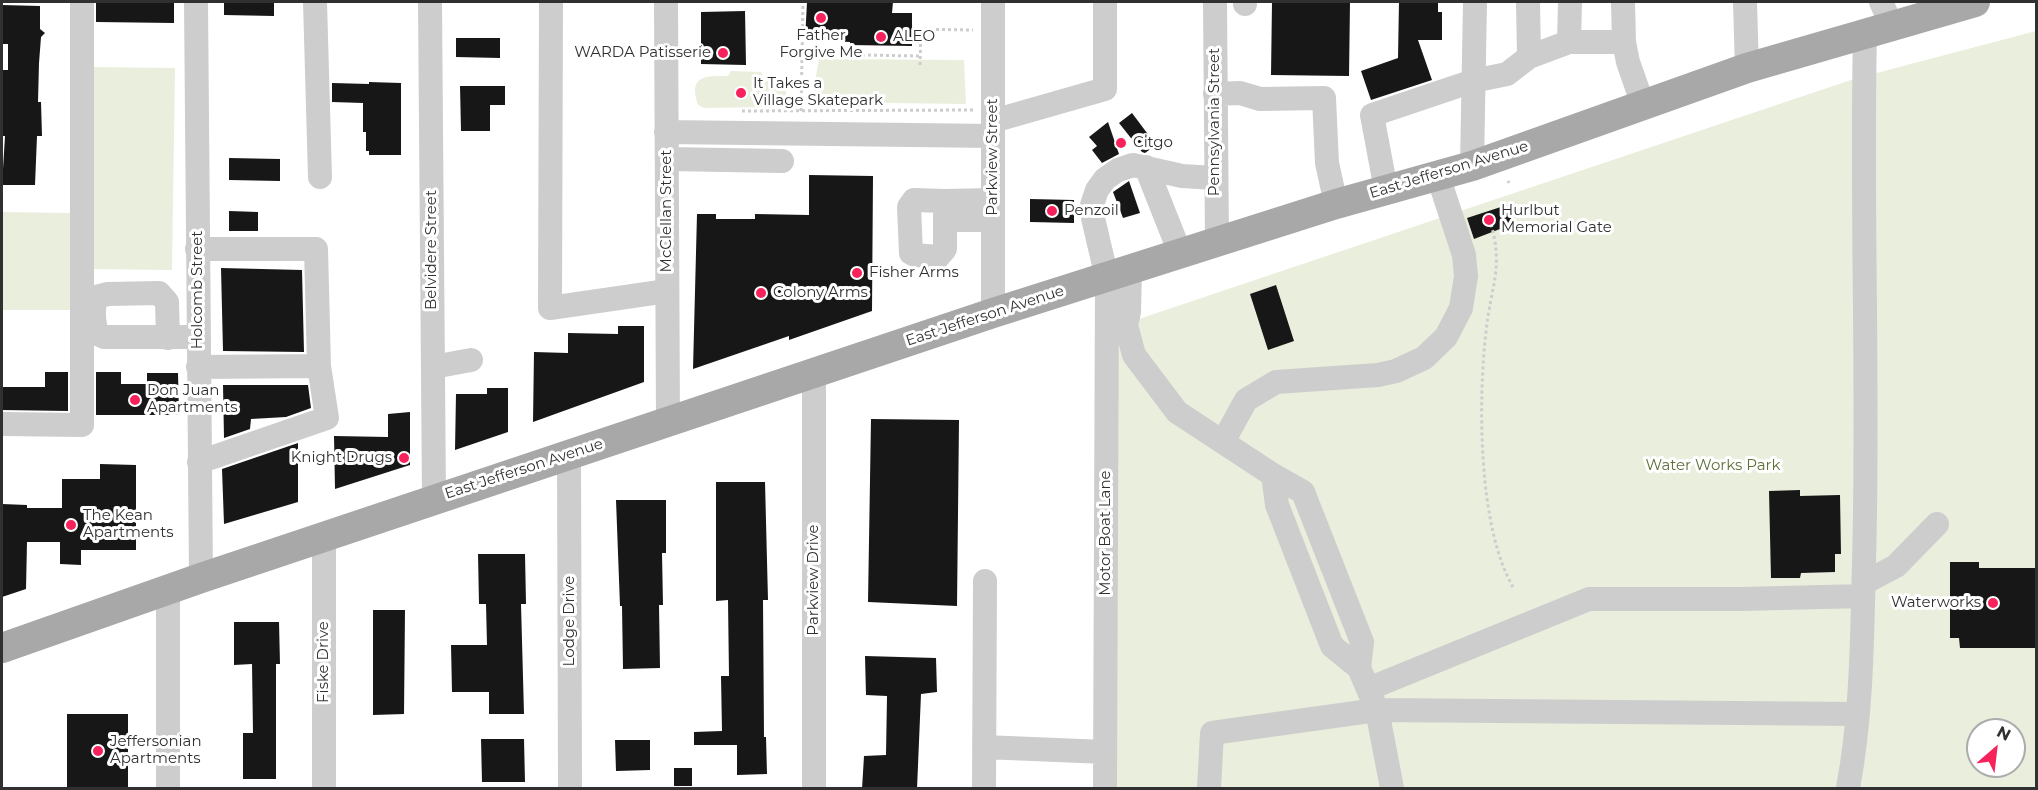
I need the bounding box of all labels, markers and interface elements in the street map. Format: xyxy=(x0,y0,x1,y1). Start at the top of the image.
marker: Father Forgive Me xyxy=(814,11,828,25)
place label: Father Forgive Me xyxy=(779,27,863,62)
place label: ALEO xyxy=(893,28,935,46)
marker: ALEO xyxy=(874,30,888,44)
place label: WARDA Patisserie xyxy=(574,44,711,62)
marker: WARDA Patisserie xyxy=(716,46,730,60)
street label: Pennsylvania Street xyxy=(1206,48,1224,196)
place label: It Takes a Village Skatepark xyxy=(753,75,883,110)
marker: It Takes a Village Skatepark xyxy=(734,86,748,100)
street label: Parkview Street xyxy=(984,98,1002,216)
place label: Citgo xyxy=(1133,134,1173,152)
marker: Citgo xyxy=(1114,136,1128,150)
street label: East Jefferson Avenue xyxy=(1367,137,1531,203)
street label: McClellan Street xyxy=(658,150,676,272)
street label: Belvidere Street xyxy=(423,190,441,310)
place label: Penzoil xyxy=(1064,202,1119,220)
place label: Hurlbut Memorial Gate xyxy=(1501,202,1612,237)
marker: Penzoil xyxy=(1045,204,1059,218)
marker: Hurlbut Memorial Gate xyxy=(1482,213,1496,227)
street label: Holcomb Street xyxy=(189,231,207,349)
place label: Fisher Arms xyxy=(869,264,959,282)
marker: Fisher Arms xyxy=(850,266,864,280)
street label: East Jefferson Avenue xyxy=(904,282,1066,350)
place label: Colony Arms xyxy=(773,284,868,302)
marker: Colony Arms xyxy=(754,286,768,300)
place label: Don Juan Apartments xyxy=(147,382,238,417)
marker: Don Juan Apartments xyxy=(128,393,142,407)
street label: East Jefferson Avenue xyxy=(443,435,605,503)
place label: Knight Drugs xyxy=(291,449,392,467)
marker: Knight Drugs xyxy=(397,451,411,465)
park label: Water Works Park xyxy=(1646,457,1780,475)
street label: Motor Boat Lane xyxy=(1097,470,1115,596)
place label: The Kean Apartments xyxy=(83,507,174,542)
marker: The Kean Apartments xyxy=(64,518,78,532)
street label: Parkview Drive xyxy=(805,524,823,636)
street label: Lodge Drive xyxy=(561,576,579,666)
place label: Waterworks xyxy=(1891,594,1981,612)
marker: Waterworks xyxy=(1986,596,2000,610)
street label: Fiske Drive xyxy=(315,621,333,703)
north arrow xyxy=(1966,718,2026,778)
text: N xyxy=(1994,722,2014,745)
place label: Jeffersonian Apartments xyxy=(110,733,202,768)
marker: Jeffersonian Apartments xyxy=(91,744,105,758)

